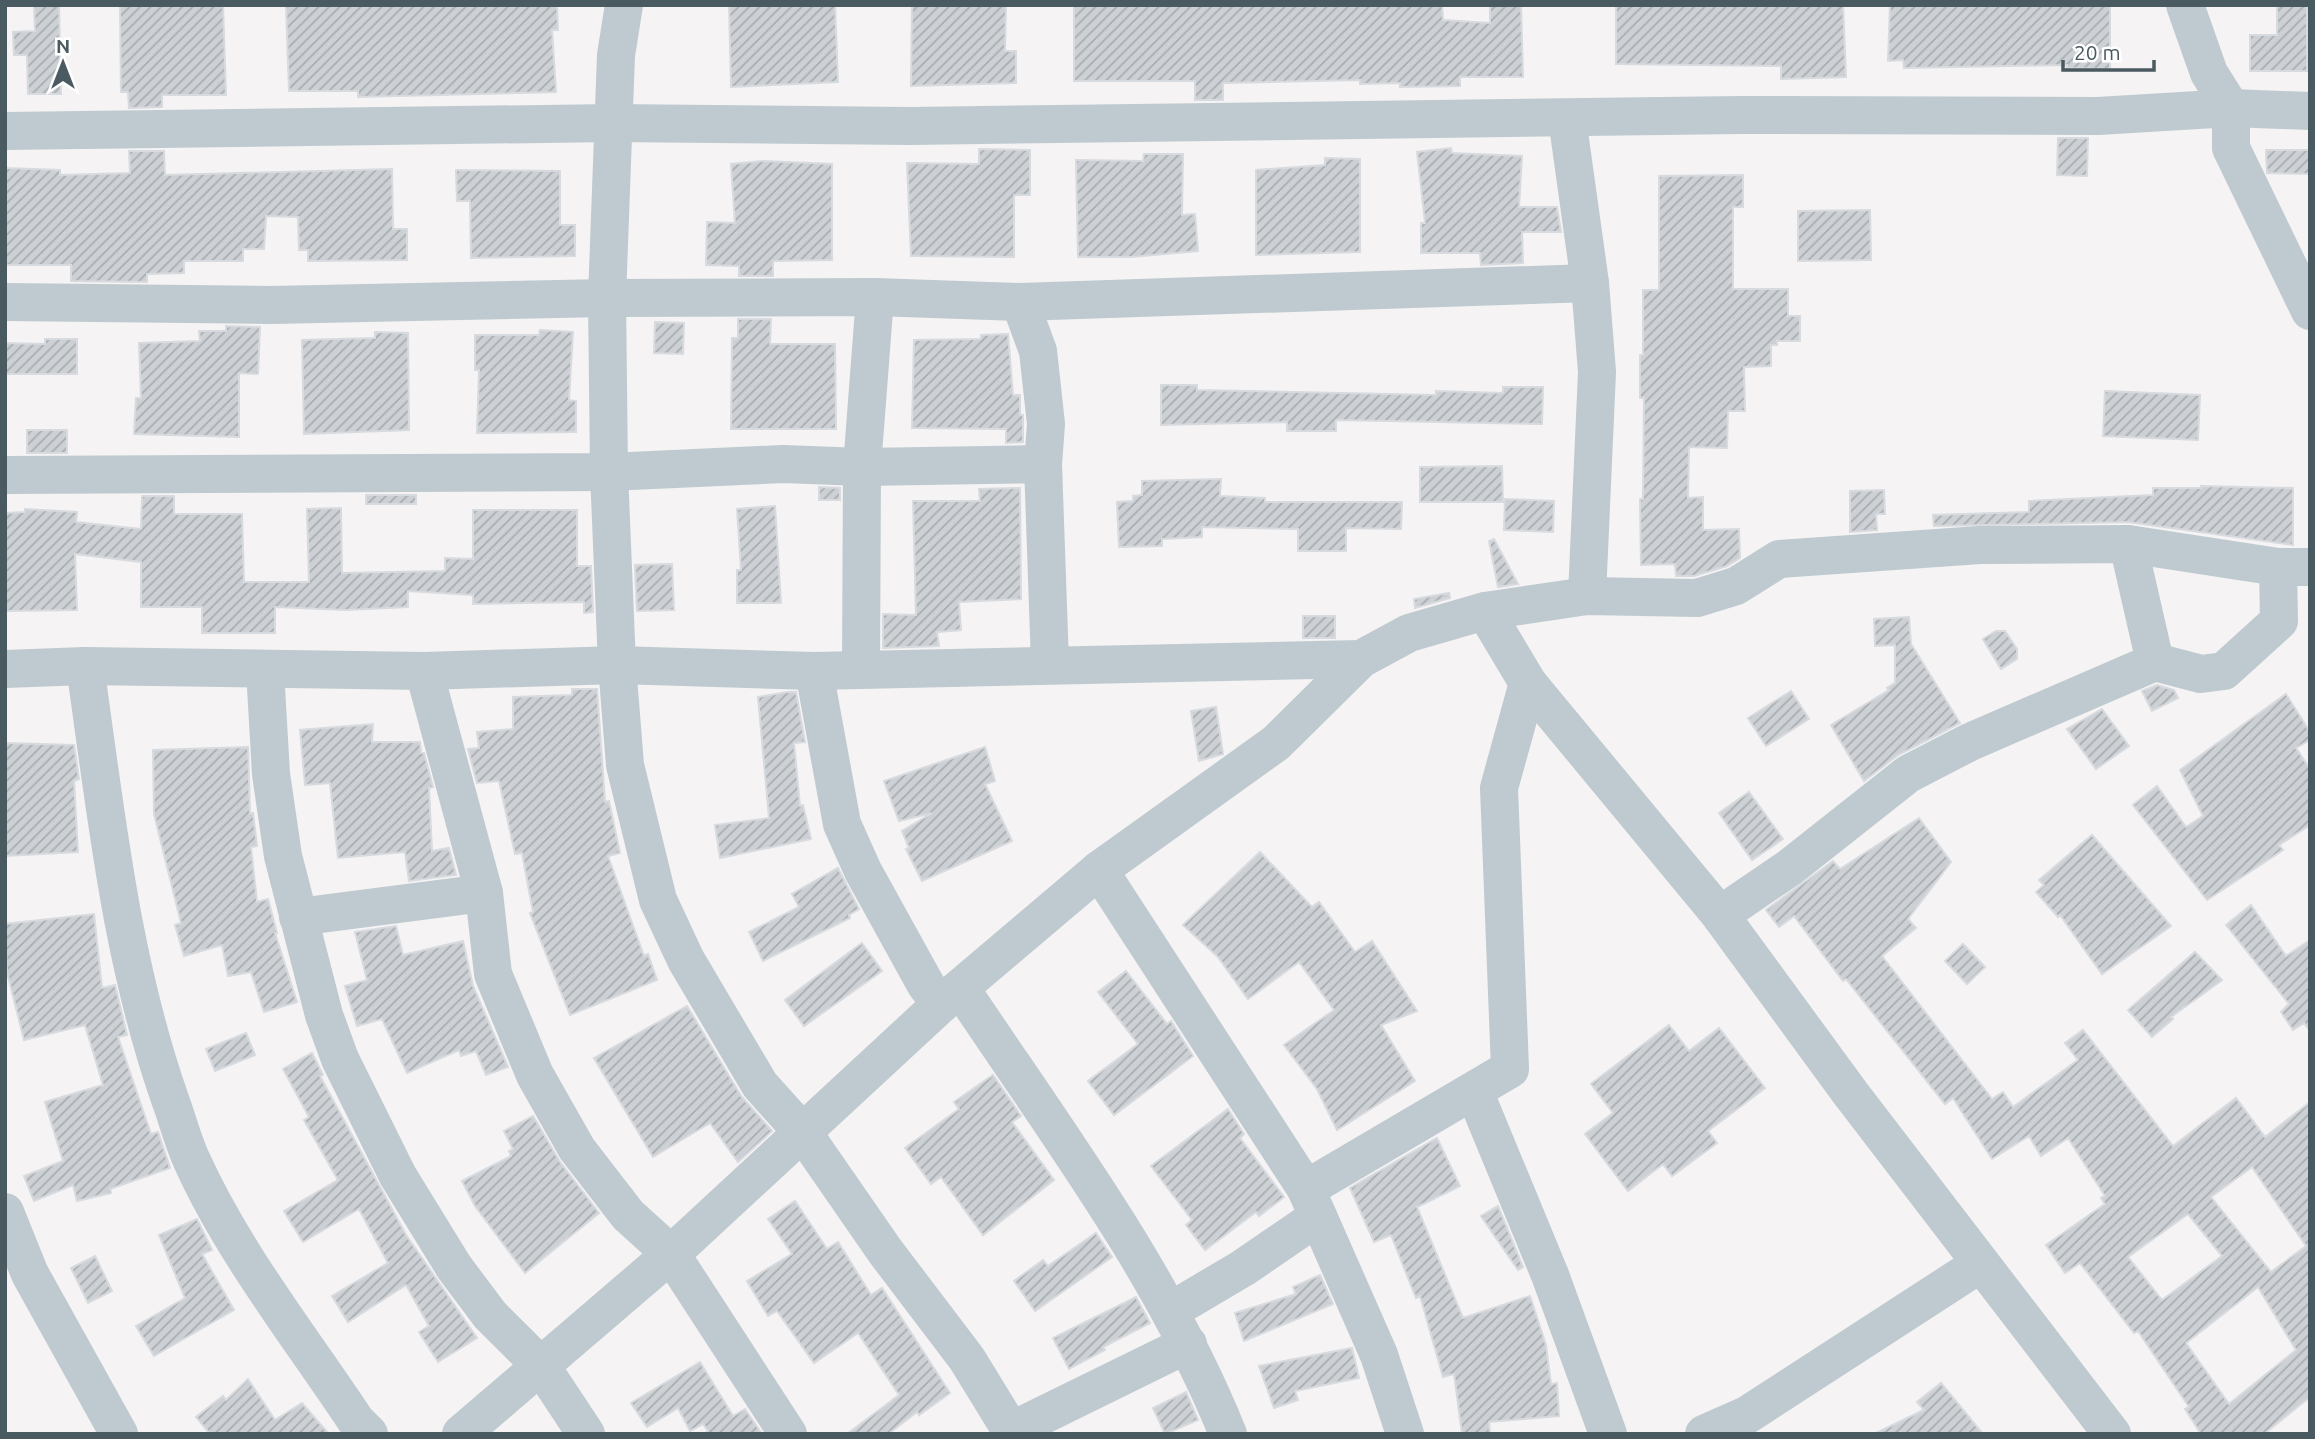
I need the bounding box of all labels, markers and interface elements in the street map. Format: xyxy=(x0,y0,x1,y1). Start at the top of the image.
north arrow xyxy=(28,28,98,98)
scale bar xyxy=(2063,28,2154,72)
text: N xyxy=(56,35,70,57)
text: 20 m xyxy=(2074,40,2121,64)

